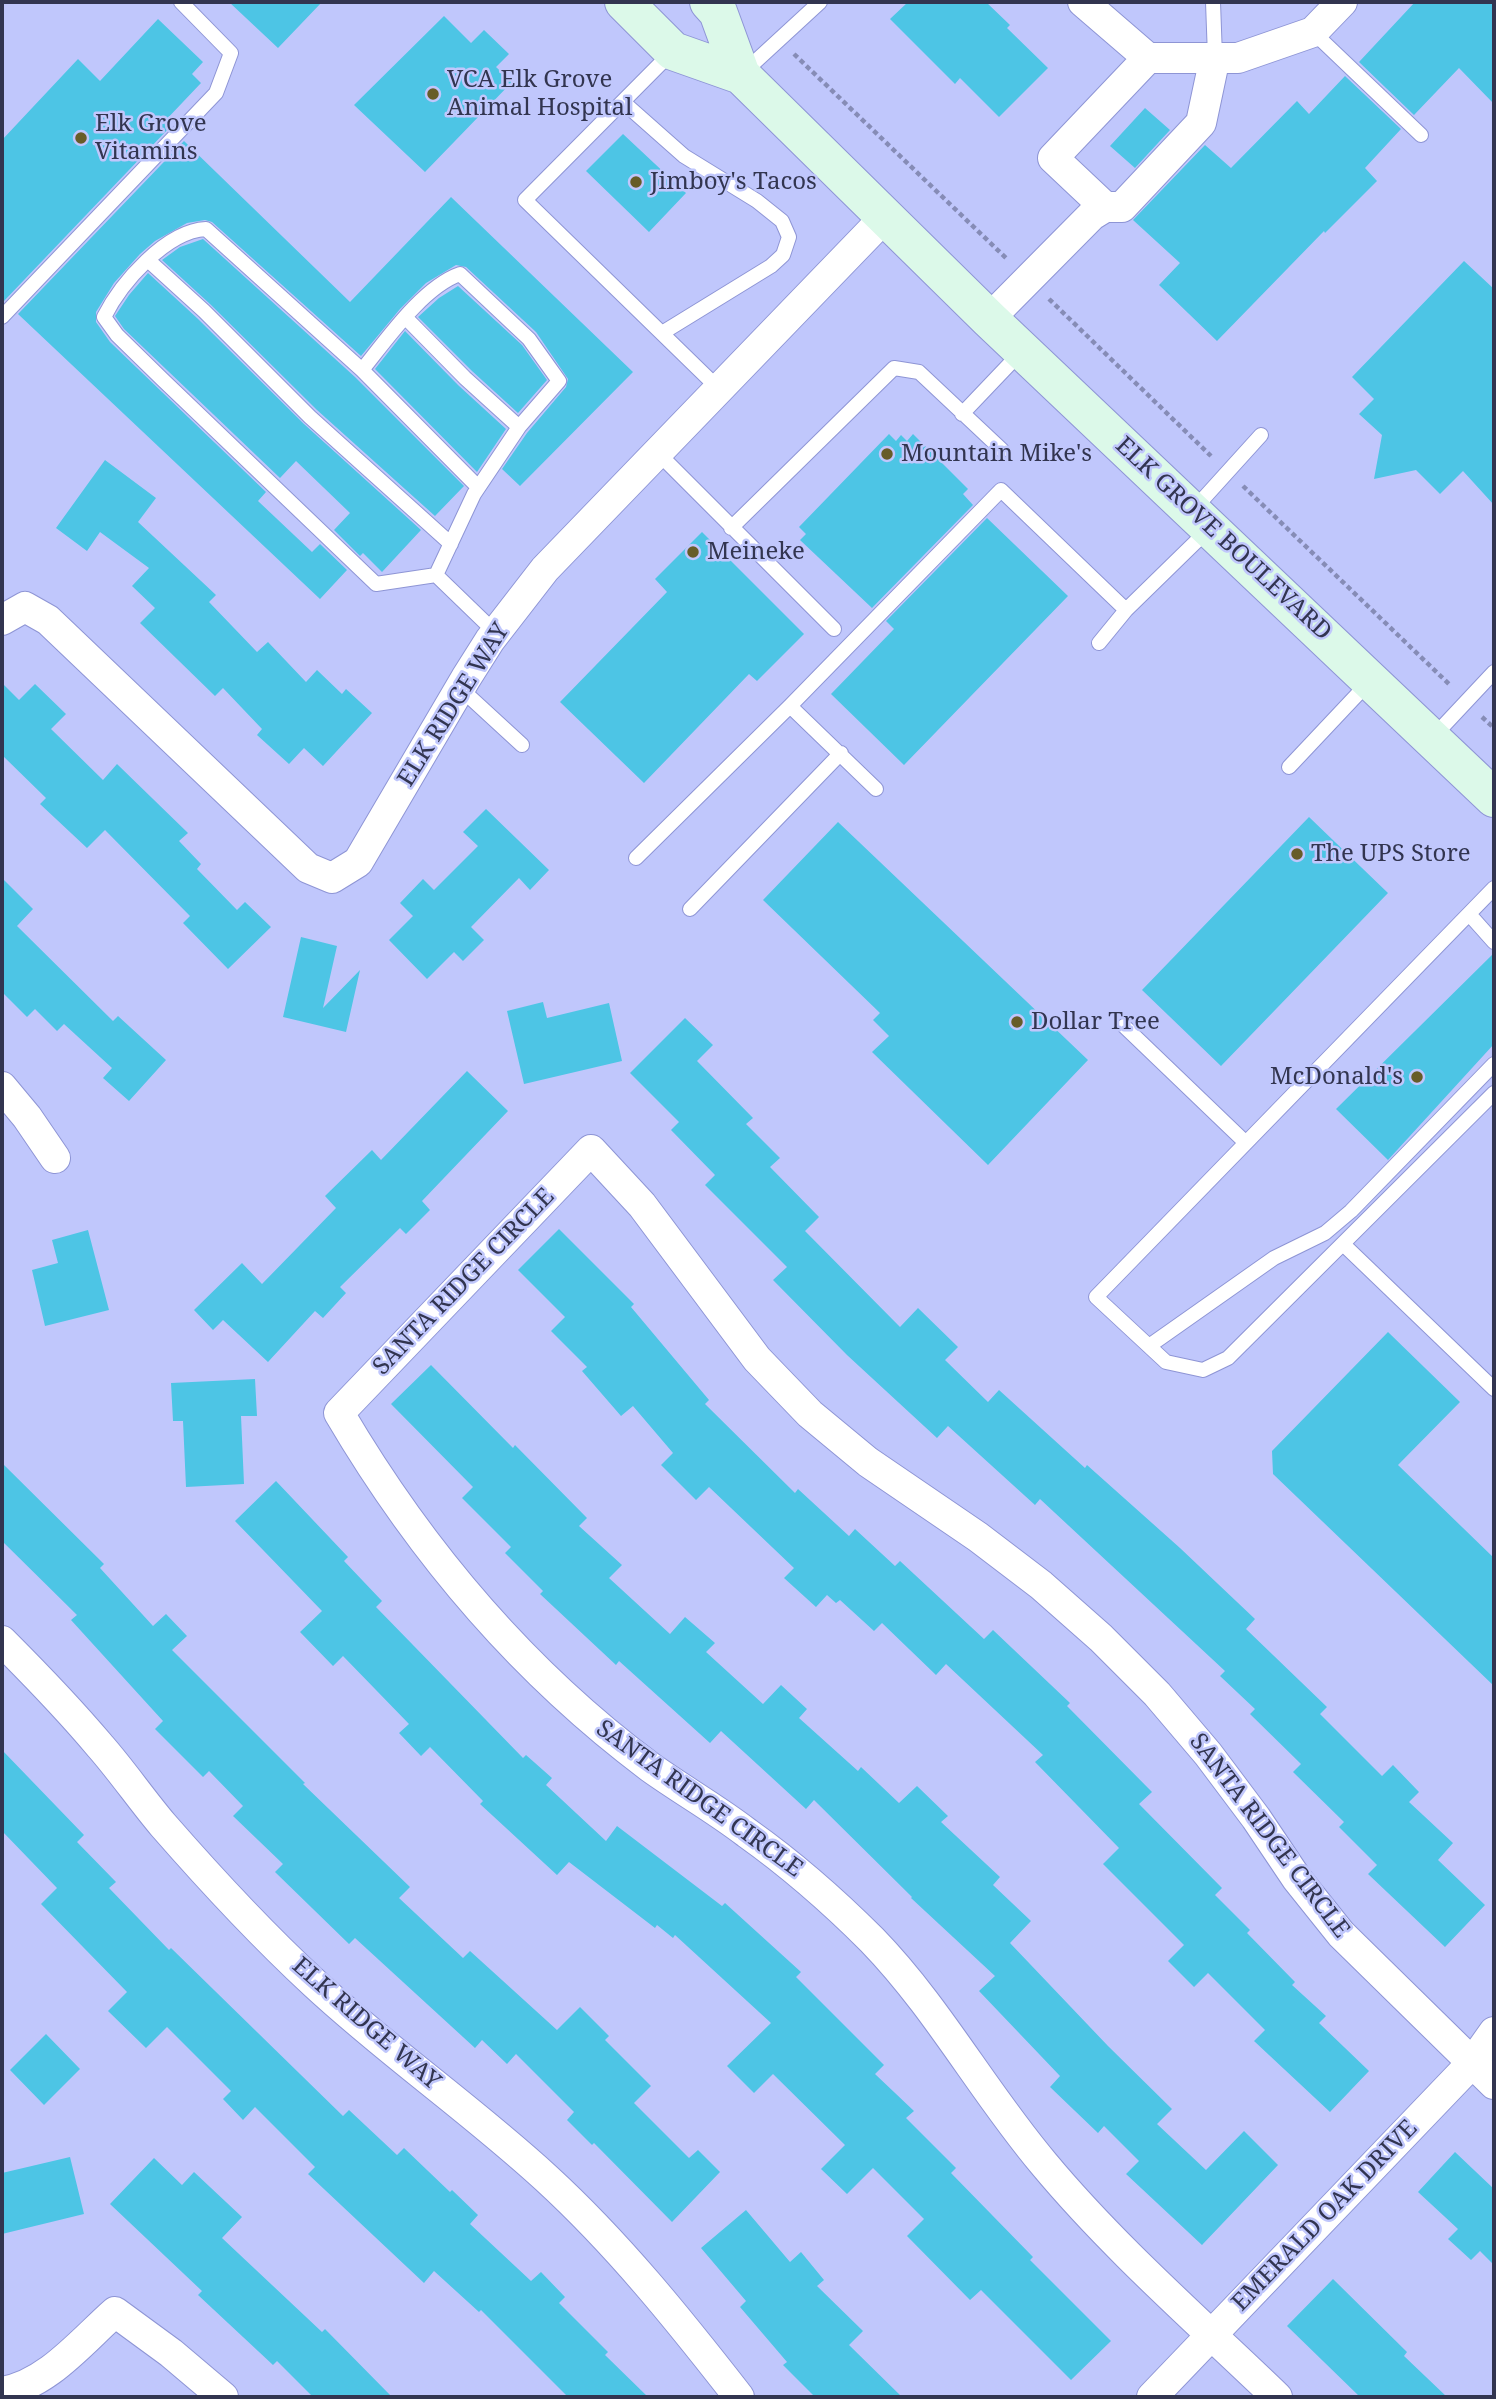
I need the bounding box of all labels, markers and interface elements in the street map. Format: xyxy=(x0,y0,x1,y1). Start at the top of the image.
place label: VCA Elk Grove Animal Hospital xyxy=(447,66,632,122)
marker: VCA Elk Grove Animal Hospital xyxy=(425,86,441,102)
place label: Elk Grove Vitamins xyxy=(95,110,207,166)
marker: Elk Grove Vitamins xyxy=(73,130,89,146)
place label: Jimboy's Tacos xyxy=(650,168,817,196)
marker: Jimboy's Tacos xyxy=(628,174,644,190)
street label: ELK GROVE BOULEVARD xyxy=(1109,431,1337,647)
place label: Mountain Mike's xyxy=(901,440,1092,468)
marker: Mountain Mike's xyxy=(879,446,895,462)
place label: Meineke xyxy=(707,538,805,566)
marker: Meineke xyxy=(685,544,701,560)
street label: ELK RIDGE WAY xyxy=(392,618,516,792)
place label: The UPS Store xyxy=(1311,840,1471,868)
marker: The UPS Store xyxy=(1289,846,1305,862)
place label: Dollar Tree xyxy=(1031,1008,1160,1036)
marker: Dollar Tree xyxy=(1009,1014,1025,1030)
place label: McDonald's xyxy=(1270,1063,1403,1091)
marker: McDonald's xyxy=(1409,1069,1425,1085)
street label: SANTA RIDGE CIRCLE xyxy=(367,1183,561,1381)
street label: SANTA RIDGE CIRCLE xyxy=(590,1714,808,1884)
street label: SANTA RIDGE CIRCLE xyxy=(1183,1728,1355,1944)
street label: ELK RIDGE WAY xyxy=(286,1952,446,2096)
street label: EMERALD OAK DRIVE xyxy=(1226,2115,1424,2317)

